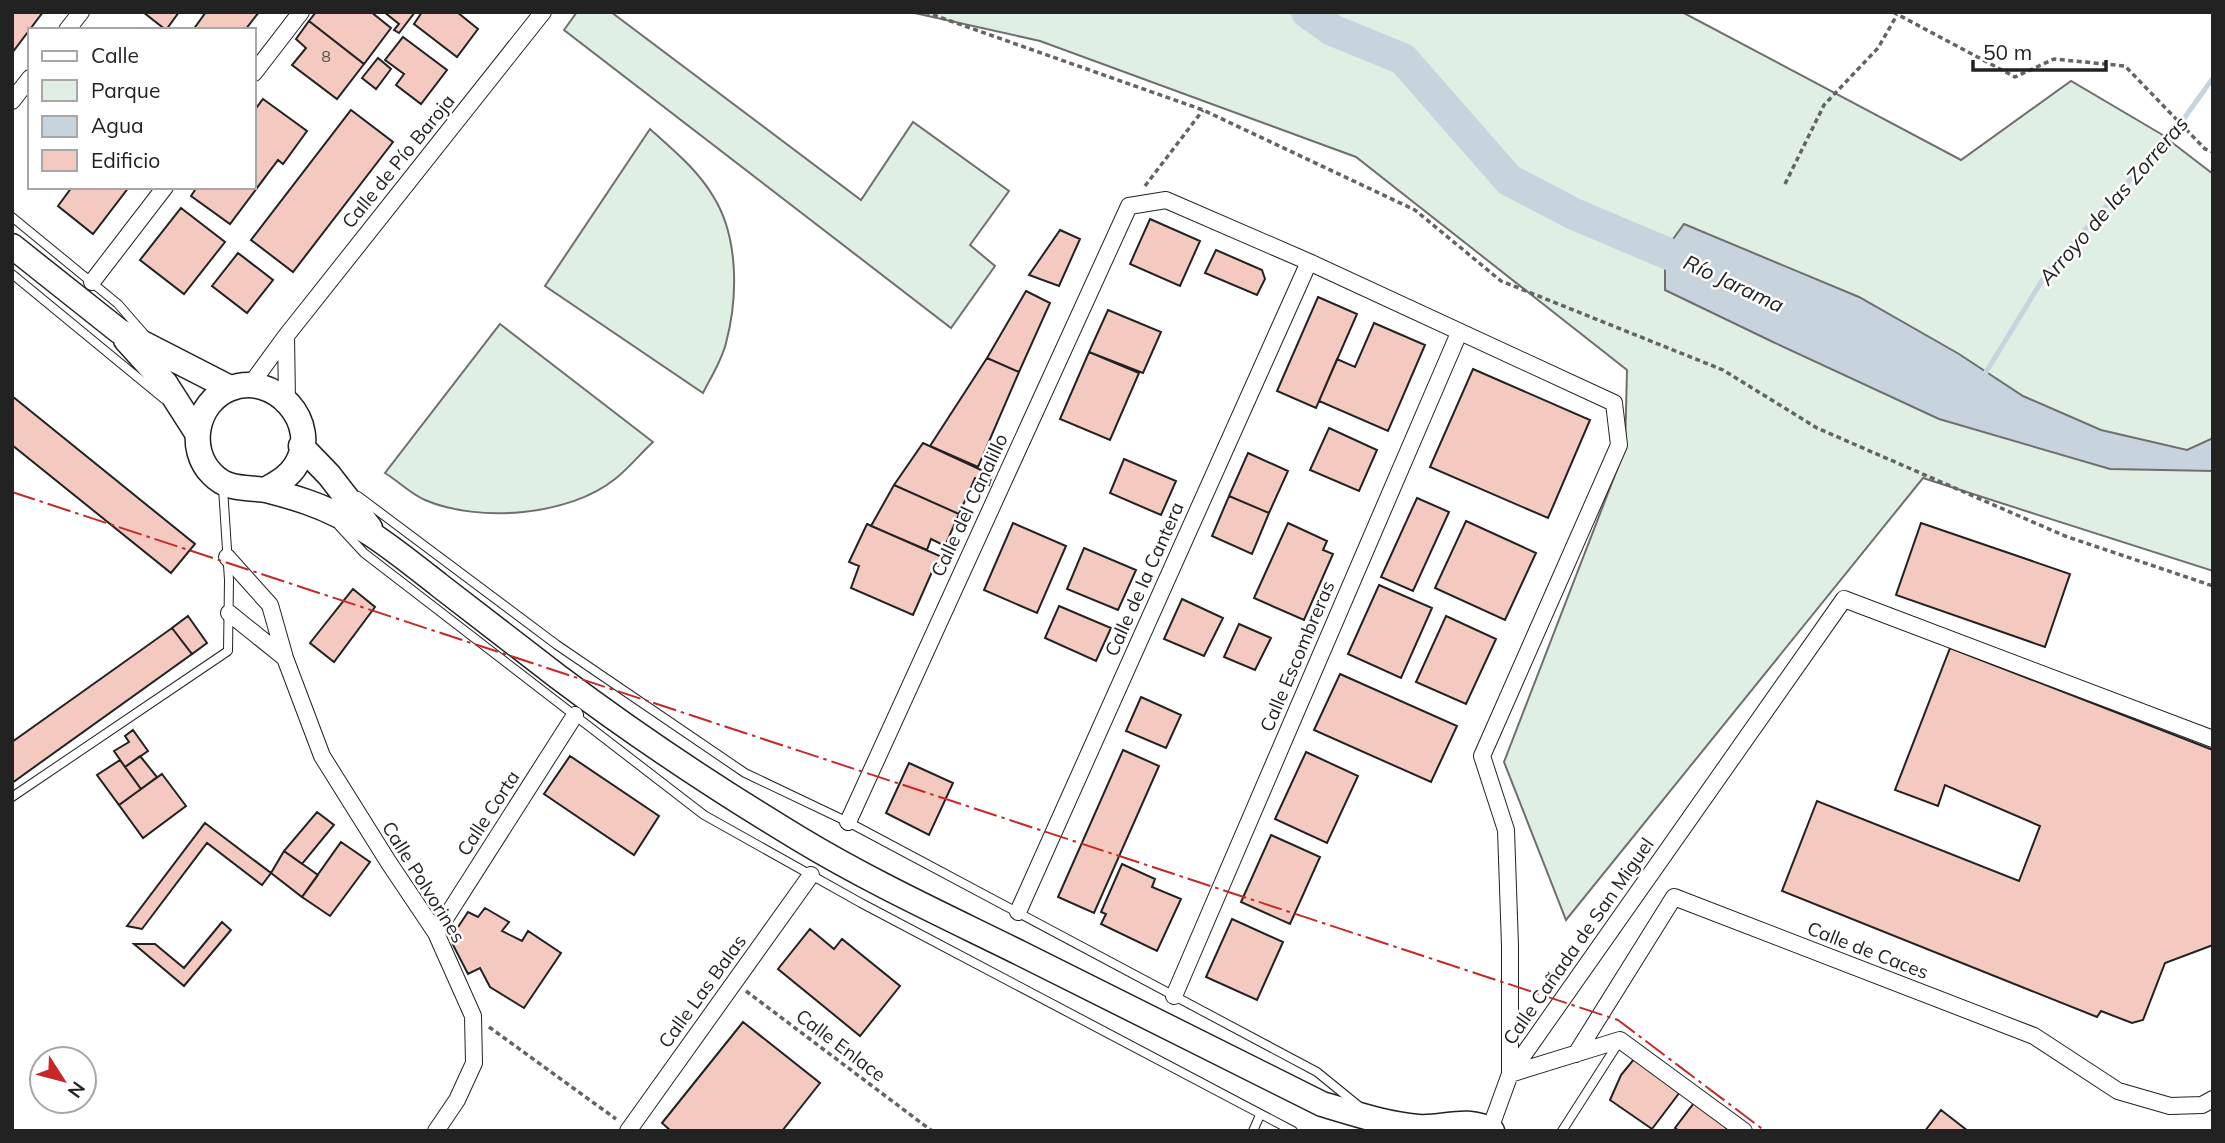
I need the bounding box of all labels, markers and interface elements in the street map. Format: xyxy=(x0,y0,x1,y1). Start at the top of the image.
legend xyxy=(28,28,256,189)
scale bar xyxy=(1973,28,2106,72)
text: 50 m xyxy=(1983,39,2032,65)
text: Calle xyxy=(91,42,139,68)
house number: 8 xyxy=(321,46,331,66)
text: Parque xyxy=(91,77,160,103)
street label: Calle de Pío Baroja xyxy=(337,89,459,233)
water label: Arroyo de las Zorreras xyxy=(2032,110,2193,290)
text: Agua xyxy=(91,112,144,138)
text: Edificio xyxy=(91,147,160,173)
water label: Río Jarama xyxy=(1680,248,1788,318)
street label: Calle del Canalillo xyxy=(925,430,1013,580)
street label: Calle de la Cantera xyxy=(1099,498,1189,660)
street label: Calle Escombreras xyxy=(1254,577,1340,735)
street label: Calle Corta xyxy=(452,766,524,860)
street label: Calle Polvorines xyxy=(377,817,471,947)
street label: Calle Cañada de San Miguel xyxy=(1497,833,1659,1049)
street label: Calle de Caces xyxy=(1804,916,1932,984)
street label: Calle Las Balas xyxy=(653,930,751,1052)
street label: Calle Enlace xyxy=(791,1003,891,1087)
north arrow xyxy=(28,1045,98,1115)
text: N xyxy=(63,1077,91,1103)

